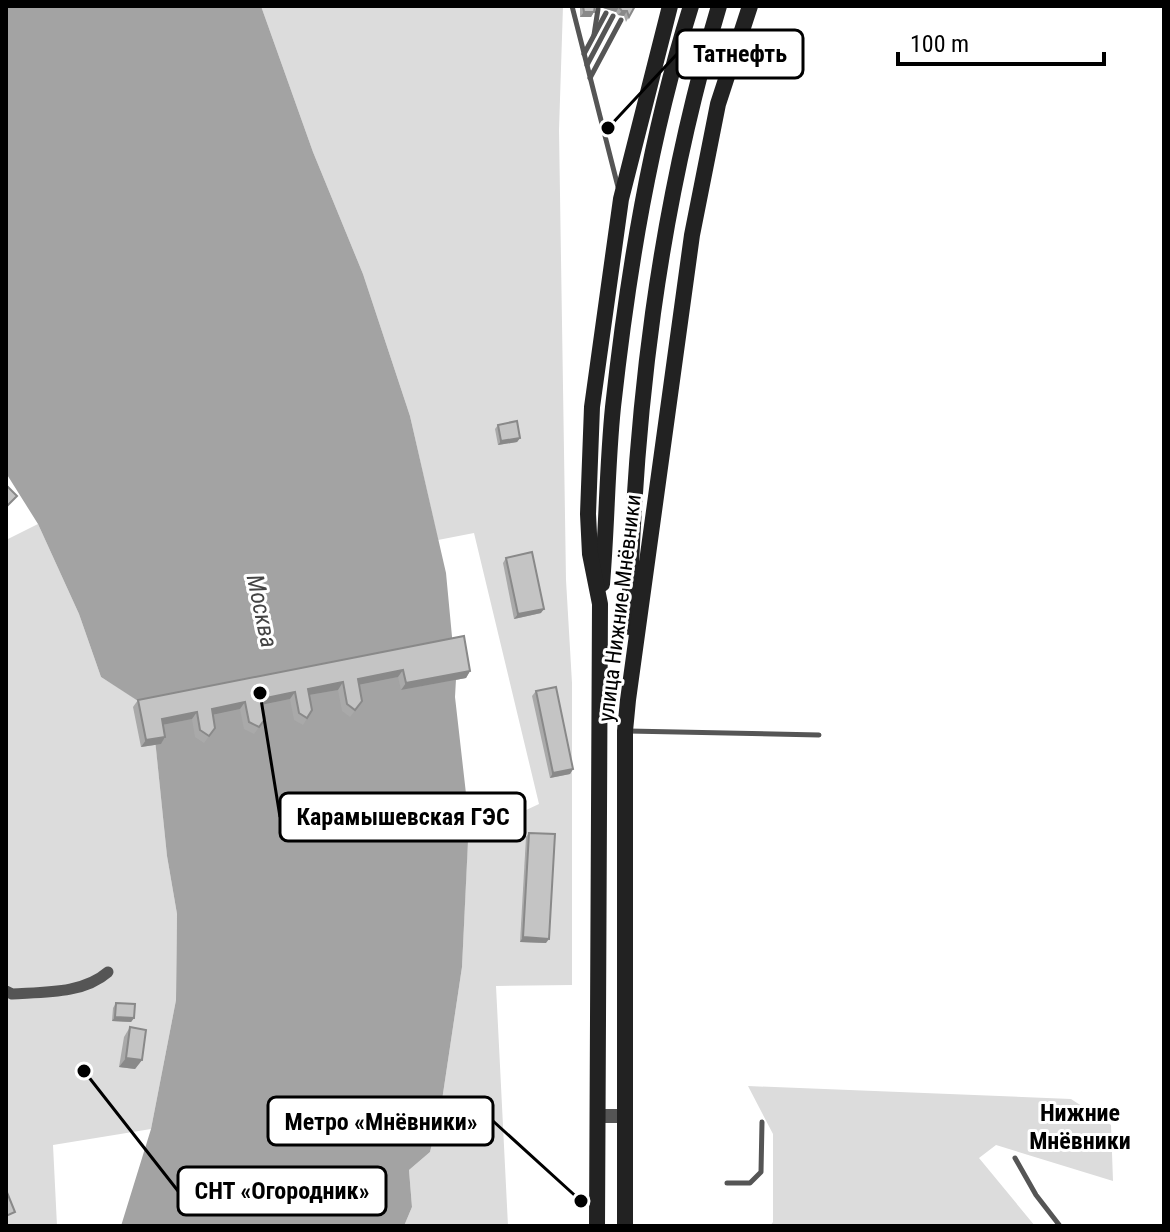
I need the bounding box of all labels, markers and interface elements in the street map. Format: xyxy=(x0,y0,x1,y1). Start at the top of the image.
scale bar xyxy=(898,16,1104,66)
callout: Татнефть xyxy=(677,30,803,78)
text: 100 m xyxy=(910,30,969,58)
text: Татнефть xyxy=(693,40,787,68)
street label: улица Нижние Мнёвники xyxy=(593,493,646,723)
water label: Москва xyxy=(241,572,283,650)
callout: Карамышевская ГЭС xyxy=(280,793,525,841)
text: Карамышевская ГЭС xyxy=(296,803,510,831)
callout: Метро «Мнёвники» xyxy=(268,1097,493,1145)
district label: Нижние Мнёвники xyxy=(1029,1099,1131,1155)
text: Метро «Мнёвники» xyxy=(284,1108,478,1136)
callout: СНТ «Огородник» xyxy=(178,1167,386,1215)
text: СНТ «Огородник» xyxy=(195,1177,369,1205)

